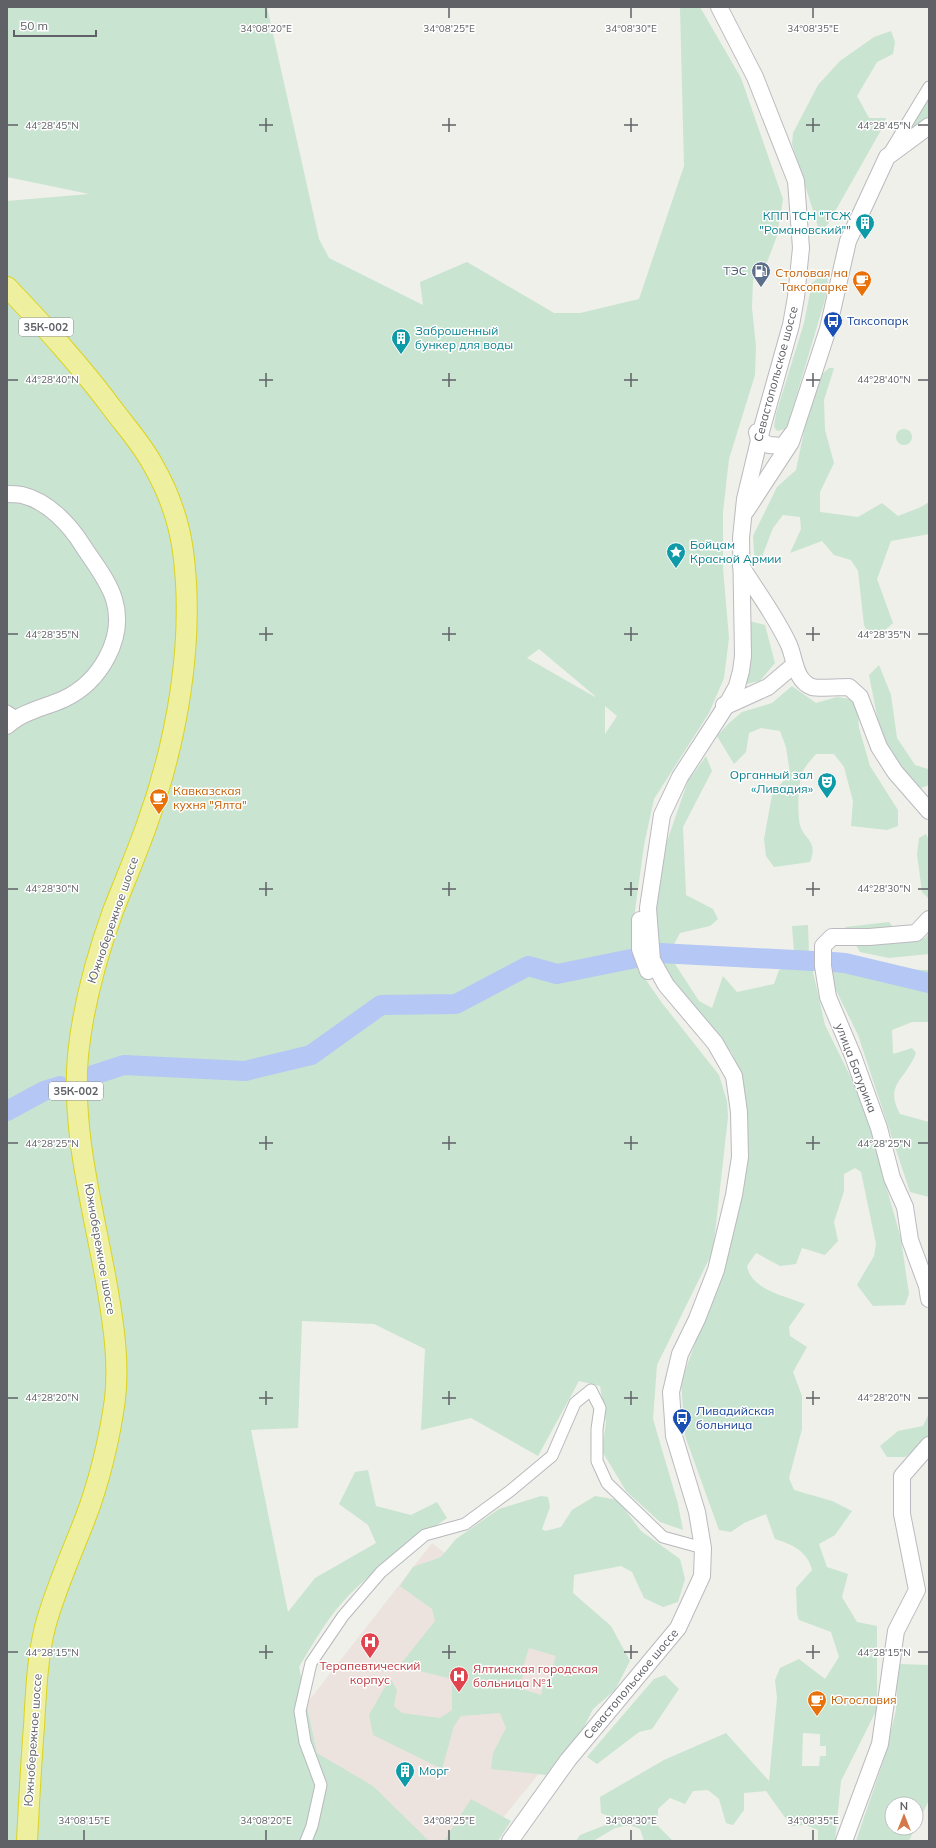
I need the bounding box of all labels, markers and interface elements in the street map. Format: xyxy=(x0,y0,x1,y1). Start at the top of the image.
scale bar xyxy=(14,12,96,38)
text: 50 m xyxy=(20,18,48,33)
text: 34°08'20"E xyxy=(240,22,292,35)
text: 34°08'25"E xyxy=(423,22,475,35)
text: 34°08'30"E xyxy=(605,22,657,35)
text: 34°08'35"E xyxy=(787,22,839,35)
text: 44°28'45"N xyxy=(25,119,79,132)
text: 44°28'45"N xyxy=(857,119,911,132)
place label: КПП ТСН "ТСЖ "Романовский"" xyxy=(759,208,851,237)
building icon: КПП ТСН "ТСЖ "Романовский"" xyxy=(854,212,876,240)
fuel station icon: ТЭС xyxy=(750,260,772,288)
place label: ТЭС xyxy=(723,263,747,278)
place label: Столовая на Таксопарке xyxy=(775,265,848,294)
cafe icon: Столовая на Таксопарке xyxy=(851,269,873,297)
street label: Севастопольское шоссе xyxy=(750,304,801,443)
bus stop icon: Таксопарк xyxy=(822,310,844,338)
place label: Таксопарк xyxy=(847,313,909,328)
road number: 35К-002 xyxy=(19,318,73,336)
place label: Заброшенный бункер для воды xyxy=(415,323,513,352)
building icon: Заброшенный бункер для воды xyxy=(390,327,412,355)
text: 44°28'40"N xyxy=(25,373,79,386)
text: 44°28'40"N xyxy=(857,373,911,386)
place label: Бойцам Красной Армии xyxy=(690,537,782,566)
place icon: Бойцам Красной Армии xyxy=(665,541,687,569)
text: 44°28'35"N xyxy=(25,628,79,641)
text: 44°28'35"N xyxy=(857,628,911,641)
place label: Органный зал «Ливадия» xyxy=(730,767,814,796)
theatre icon: Органный зал «Ливадия» xyxy=(816,771,838,799)
place label: Кавказская кухня "Ялта" xyxy=(173,783,247,812)
cafe icon: Кавказская кухня "Ялта" xyxy=(148,787,170,815)
street label: Южнобережное шоссе xyxy=(84,854,141,985)
text: 44°28'30"N xyxy=(25,882,79,895)
text: 44°28'30"N xyxy=(857,882,911,895)
street label: улица Батурина xyxy=(833,1021,880,1115)
road number: 35К-002 xyxy=(49,1082,103,1100)
text: 44°28'25"N xyxy=(25,1137,79,1150)
text: 44°28'25"N xyxy=(857,1137,911,1150)
street label: Южнобережное шоссе xyxy=(82,1182,119,1316)
text: 44°28'20"N xyxy=(25,1391,79,1404)
text: 44°28'20"N xyxy=(857,1391,911,1404)
place label: Ливадийская больница xyxy=(696,1403,774,1432)
bus stop icon: Ливадийская больница xyxy=(671,1407,693,1435)
street label: Севастопольское шоссе xyxy=(580,1625,681,1742)
hospital icon: Терапевтический корпус xyxy=(359,1631,381,1659)
text: 44°28'15"N xyxy=(25,1646,79,1659)
text: 44°28'15"N xyxy=(857,1646,911,1659)
place label: Терапевтический корпус xyxy=(319,1658,421,1687)
place label: Ялтинская городская больница №1 xyxy=(473,1661,598,1690)
hospital icon: Ялтинская городская больница №1 xyxy=(448,1665,470,1693)
street label: Южнобережное шоссе xyxy=(20,1673,45,1807)
cafe icon: Югославия xyxy=(806,1689,828,1717)
place label: Югославия xyxy=(831,1692,897,1707)
building icon: Морг xyxy=(394,1760,416,1788)
place label: Морг xyxy=(419,1763,450,1778)
north arrow xyxy=(884,1796,924,1836)
text: N xyxy=(900,1799,908,1813)
text: 34°08'15"E xyxy=(58,1814,110,1827)
text: 34°08'20"E xyxy=(240,1814,292,1827)
text: 34°08'25"E xyxy=(423,1814,475,1827)
text: 34°08'30"E xyxy=(605,1814,657,1827)
text: 34°08'35"E xyxy=(787,1814,839,1827)

